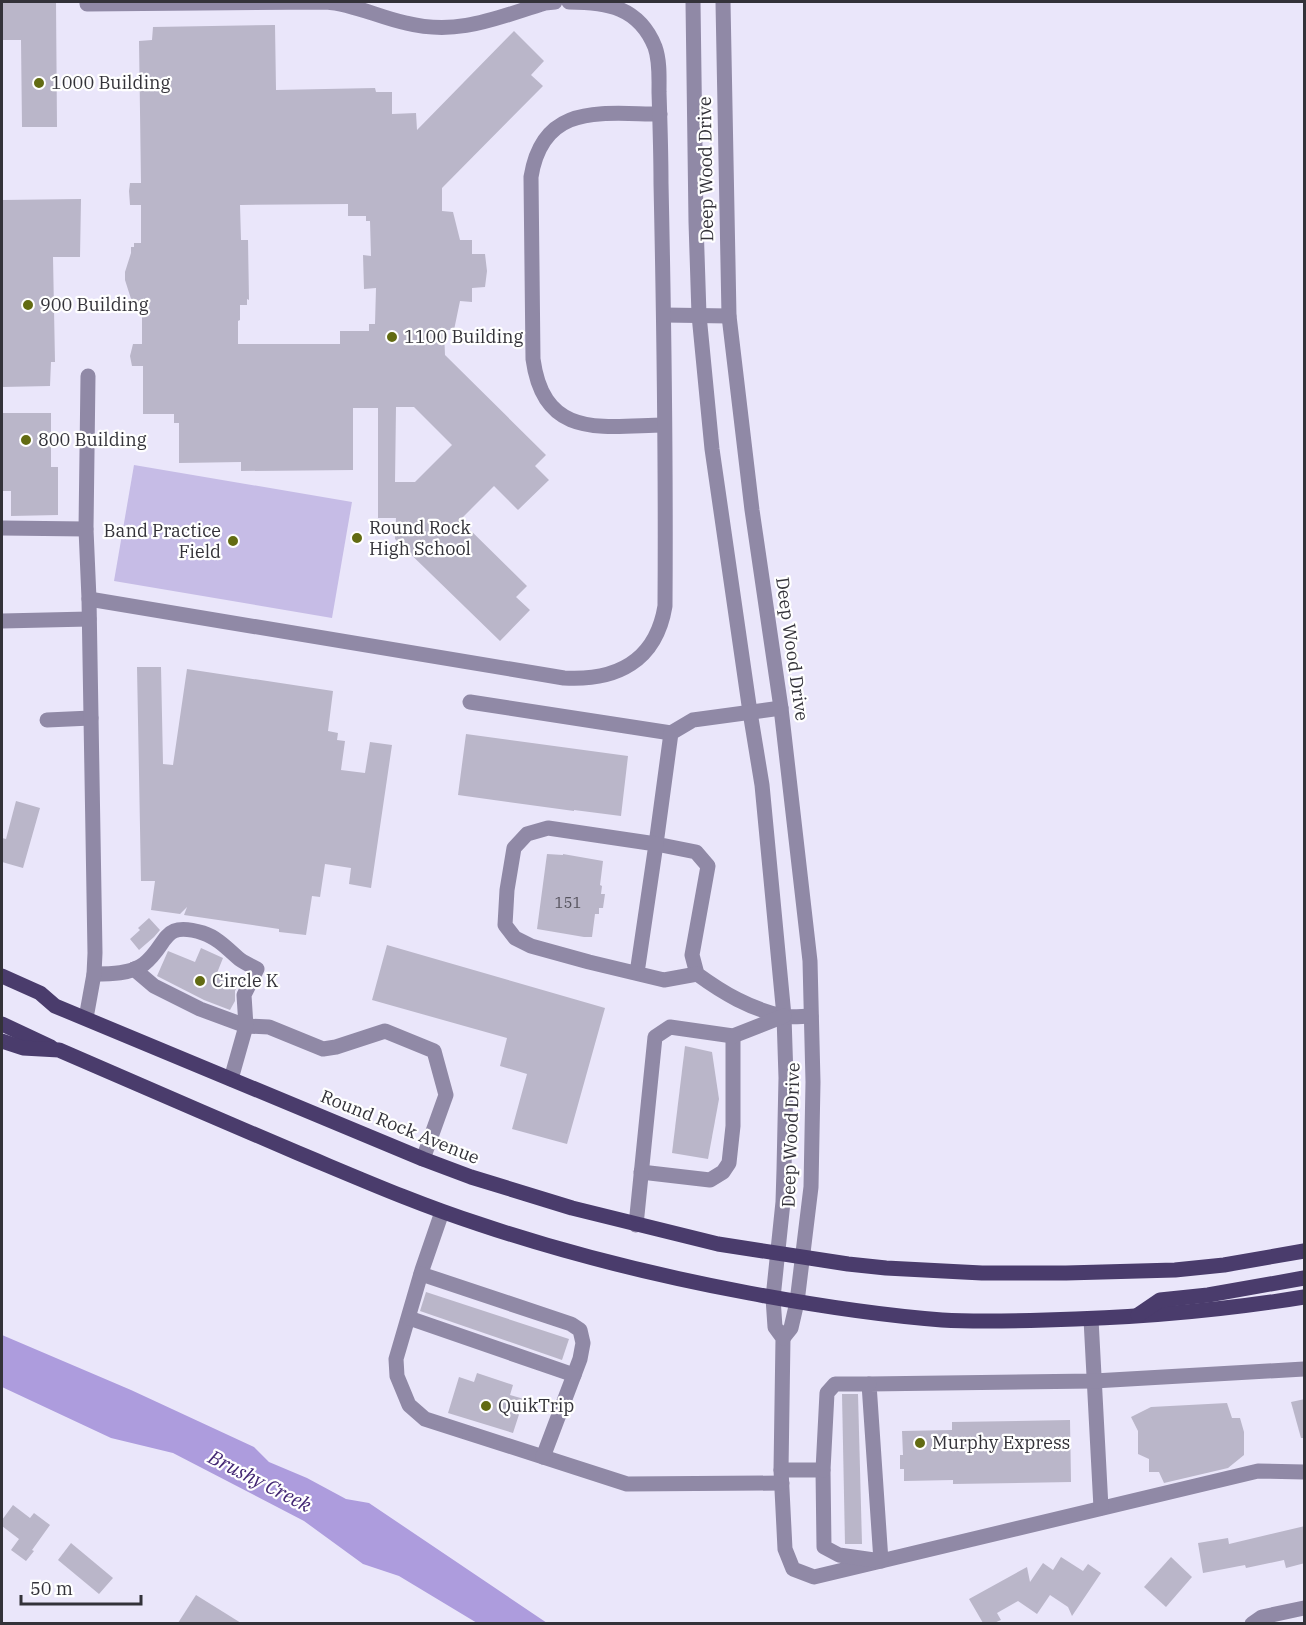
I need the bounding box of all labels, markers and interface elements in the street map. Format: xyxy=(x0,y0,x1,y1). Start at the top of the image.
place label: 1000 Building xyxy=(51,71,171,94)
marker: 1000 Building xyxy=(32,76,46,90)
street label: Deep Wood Drive xyxy=(693,96,718,242)
place label: 900 Building xyxy=(40,293,149,316)
marker: 900 Building xyxy=(21,298,35,312)
place label: 1100 Building xyxy=(404,325,524,348)
marker: 1100 Building xyxy=(385,330,399,344)
place label: 800 Building xyxy=(38,428,147,451)
marker: 800 Building xyxy=(19,433,33,447)
place label: Round Rock High School xyxy=(369,516,471,560)
place label: Band Practice Field xyxy=(104,519,221,563)
marker: Round Rock High School xyxy=(350,531,364,545)
marker: Band Practice Field xyxy=(226,534,240,548)
street label: Deep Wood Drive xyxy=(771,576,814,722)
house number: 151 xyxy=(554,893,582,912)
place label: Circle K xyxy=(212,969,279,992)
marker: Circle K xyxy=(193,974,207,988)
street label: Deep Wood Drive xyxy=(776,1062,805,1208)
street label: Round Rock Avenue xyxy=(317,1084,483,1169)
place label: QuikTrip xyxy=(498,1394,574,1417)
marker: QuikTrip xyxy=(479,1399,493,1413)
place label: Murphy Express xyxy=(932,1431,1070,1454)
marker: Murphy Express xyxy=(913,1436,927,1450)
water label: Brushy Creek xyxy=(203,1443,317,1518)
scale bar xyxy=(21,1568,141,1606)
text: 50 m xyxy=(30,1577,73,1600)

